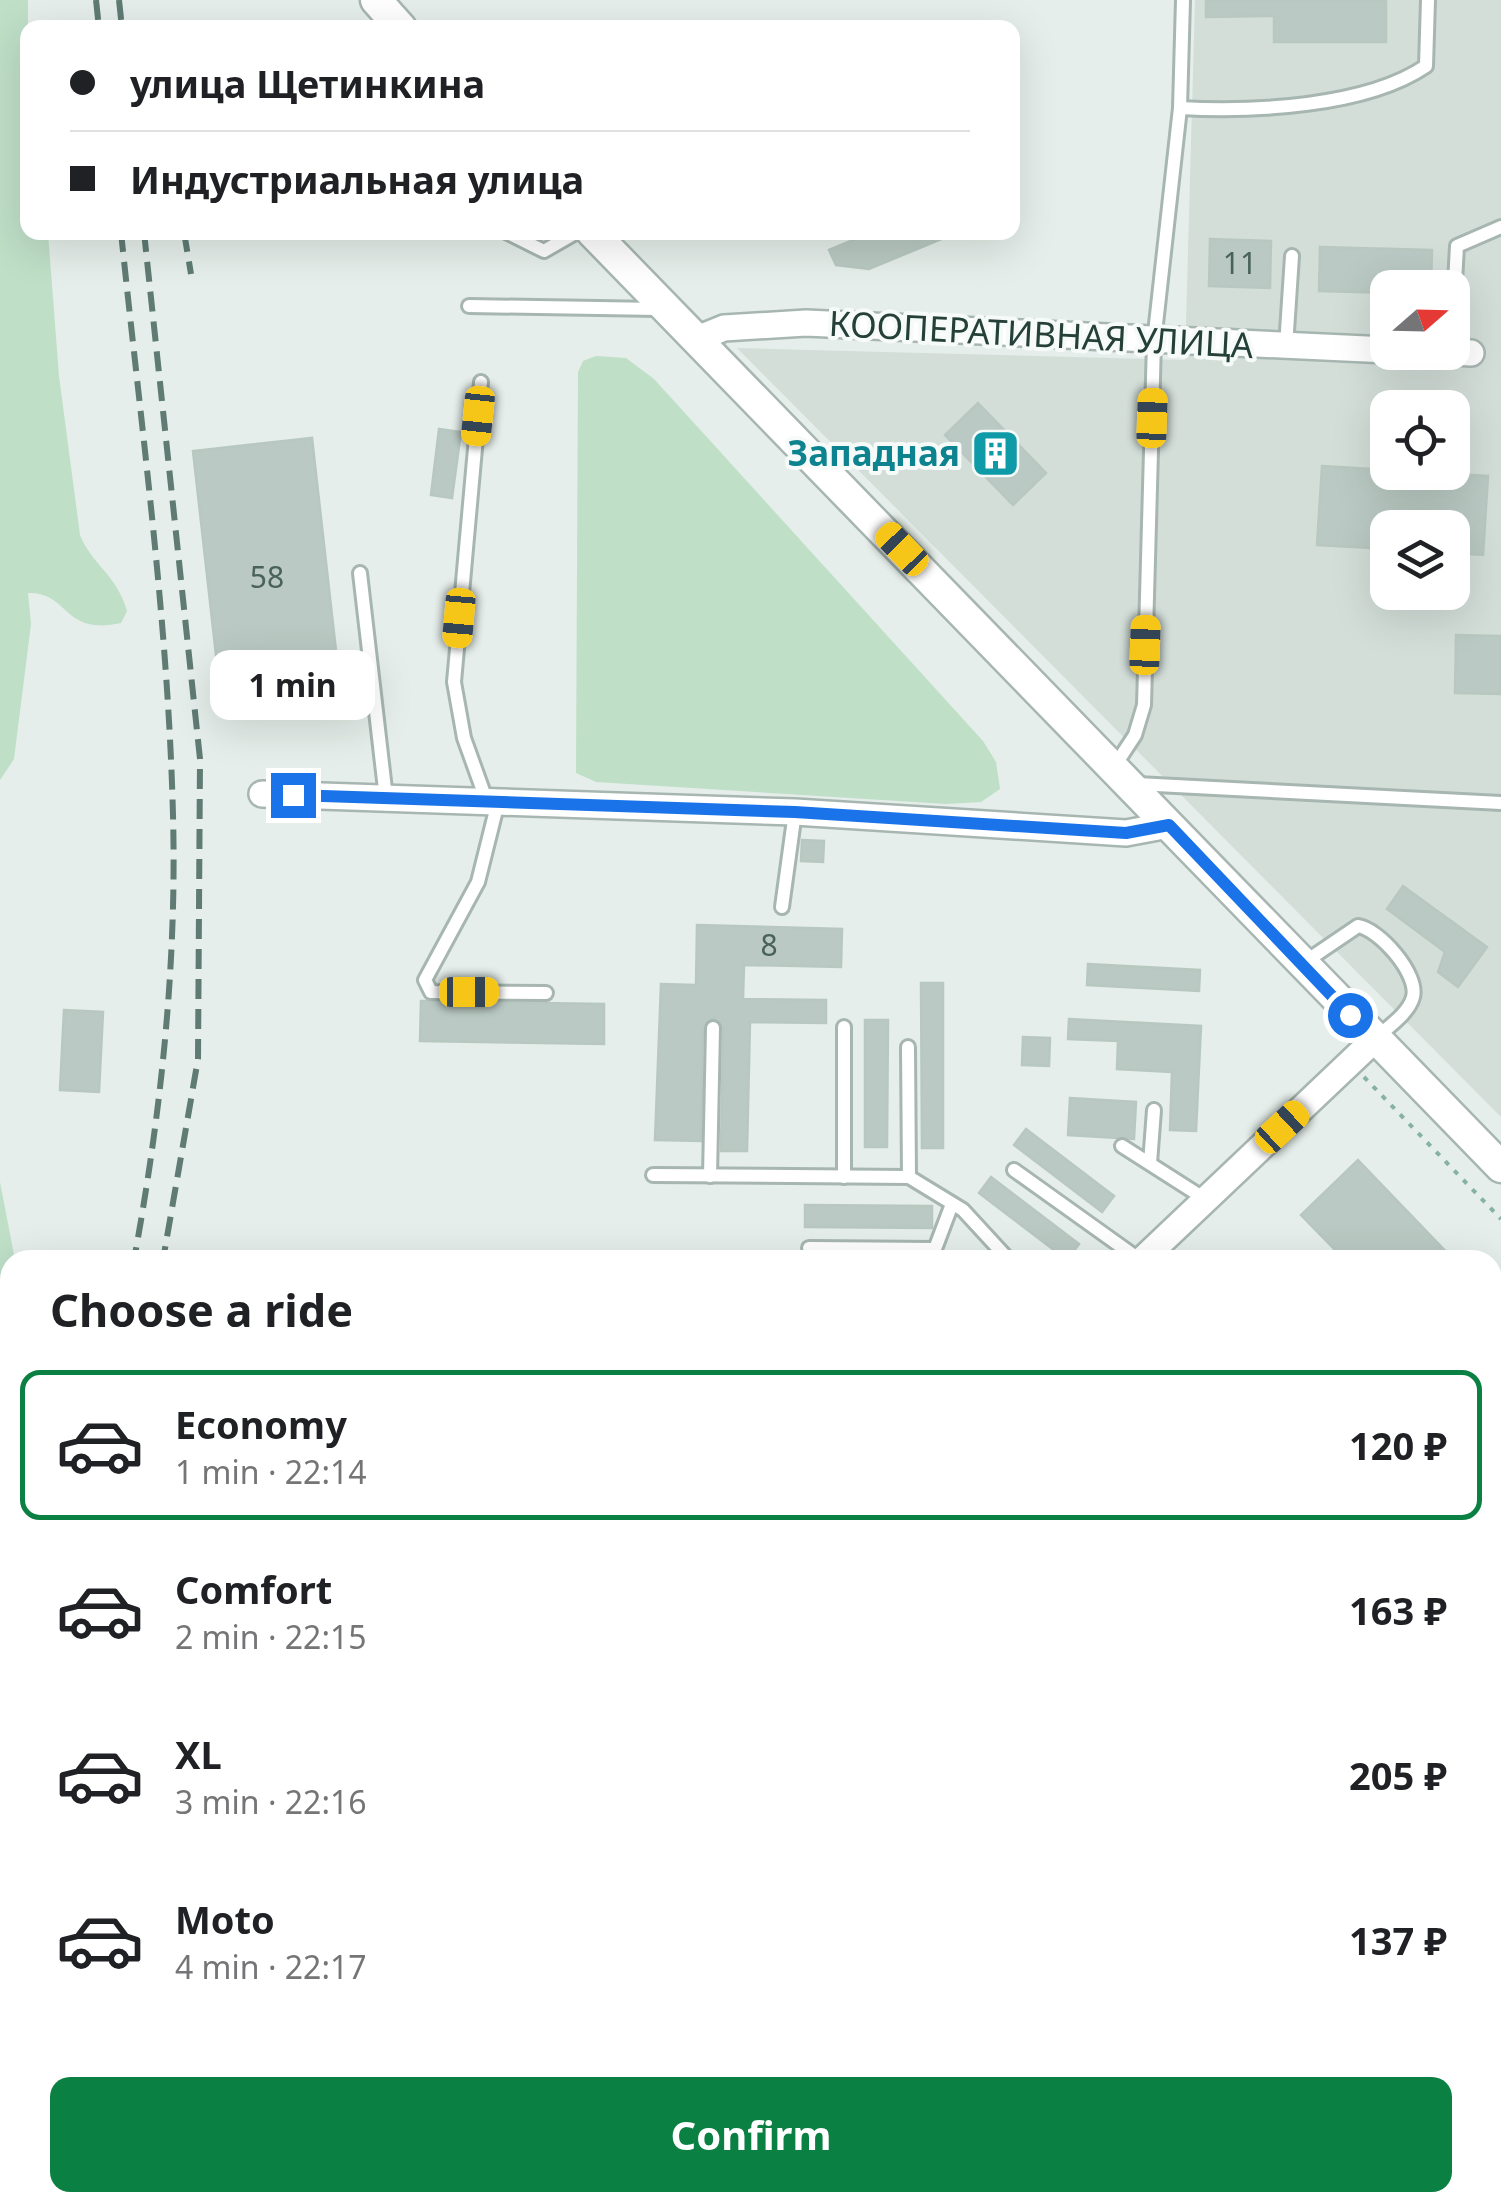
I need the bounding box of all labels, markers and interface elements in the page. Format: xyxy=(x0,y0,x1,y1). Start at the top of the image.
text: улица Щетинкина xyxy=(130,57,485,109)
text: Индустриальная улица xyxy=(130,153,584,205)
house number: 11 xyxy=(1223,242,1257,283)
north arrow xyxy=(1370,270,1470,370)
map controls xyxy=(1370,270,1470,610)
street label: КООПЕРАТИВНАЯ УЛИЦА xyxy=(828,299,1255,368)
car xyxy=(460,385,496,447)
car xyxy=(1136,387,1168,449)
button: locate xyxy=(1370,390,1470,490)
building icon: Западная xyxy=(969,428,1021,480)
place label: Западная xyxy=(787,429,960,476)
button: layers xyxy=(1370,510,1470,610)
car xyxy=(870,517,934,581)
house number: 58 xyxy=(250,556,284,597)
car xyxy=(441,587,477,649)
car xyxy=(1129,614,1161,676)
callout: 1 min xyxy=(210,650,376,720)
text: 1 min xyxy=(248,663,337,706)
route end xyxy=(271,773,316,818)
house number: 8 xyxy=(760,924,778,965)
car xyxy=(439,977,499,1007)
route start xyxy=(1328,993,1373,1038)
car xyxy=(1250,1096,1314,1158)
text: Choose a ride xyxy=(50,1279,353,1340)
text: Economy xyxy=(175,1398,347,1450)
icon: car xyxy=(55,1400,145,1490)
text: 120 ₽ xyxy=(1349,1419,1447,1471)
text: 1 min · 22:14 xyxy=(175,1450,367,1493)
text: Comfort xyxy=(175,1563,332,1615)
icon: car xyxy=(55,1565,145,1655)
text: 163 ₽ xyxy=(1349,1584,1447,1636)
text: 2 min · 22:15 xyxy=(175,1615,367,1658)
text: XL xyxy=(175,1728,222,1780)
icon: car xyxy=(55,1730,145,1820)
text: 205 ₽ xyxy=(1349,1749,1447,1801)
text: 3 min · 22:16 xyxy=(175,1780,367,1823)
text: Moto xyxy=(175,1893,275,1945)
icon: car xyxy=(55,1895,145,1985)
text: 137 ₽ xyxy=(1349,1914,1447,1966)
text: 4 min · 22:17 xyxy=(175,1945,367,1988)
button: Confirm xyxy=(50,2077,1452,2192)

